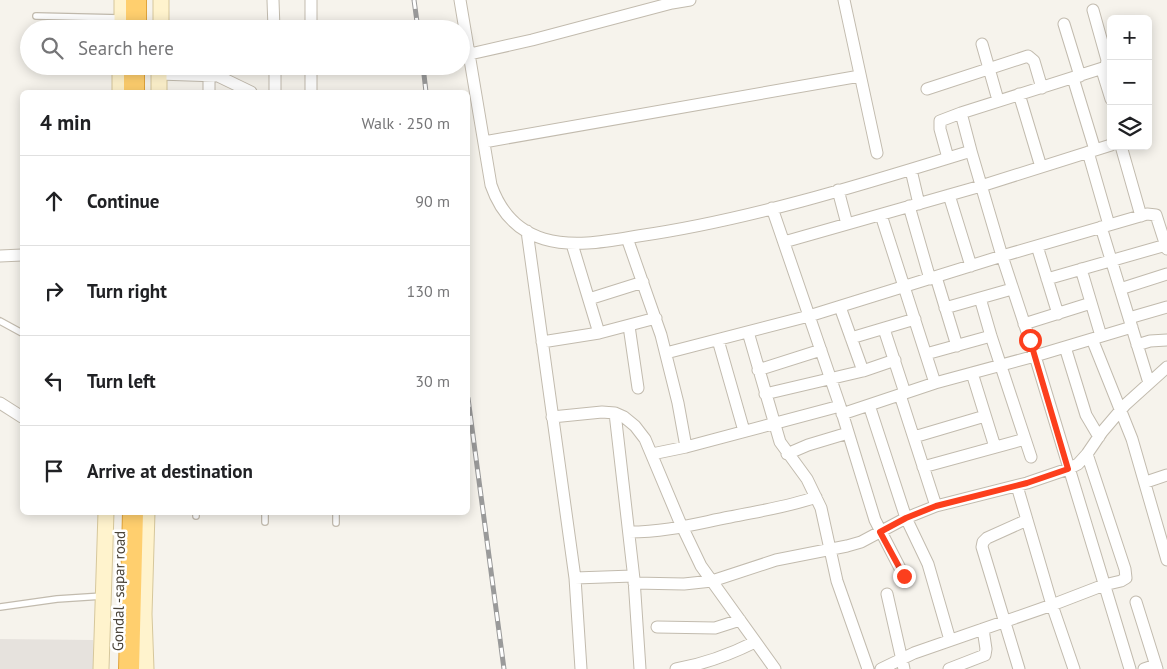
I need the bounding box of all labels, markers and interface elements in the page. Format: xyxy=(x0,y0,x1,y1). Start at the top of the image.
map controls xyxy=(1107,15,1152,150)
button: + xyxy=(1107,15,1152,60)
search box xyxy=(20,20,470,75)
icon: search xyxy=(38,34,66,62)
text: Search here xyxy=(78,36,174,60)
button: − xyxy=(1107,60,1152,105)
button: layers xyxy=(1107,105,1152,150)
text: 4 min xyxy=(40,109,91,136)
text: Walk · 250 m xyxy=(361,113,450,133)
icon: ahead xyxy=(40,187,68,215)
text: Continue xyxy=(87,189,159,213)
text: 90 m xyxy=(415,191,450,211)
icon: right xyxy=(40,277,68,305)
text: Turn right xyxy=(87,279,167,303)
text: 130 m xyxy=(407,281,450,301)
route start xyxy=(1019,329,1042,352)
icon: left xyxy=(40,367,68,395)
text: Turn left xyxy=(87,369,156,393)
text: 30 m xyxy=(415,371,450,391)
icon: arrive xyxy=(40,457,68,485)
text: Arrive at destination xyxy=(87,459,253,483)
street label: Gondal -sapar road xyxy=(108,531,129,651)
route end xyxy=(893,565,916,588)

